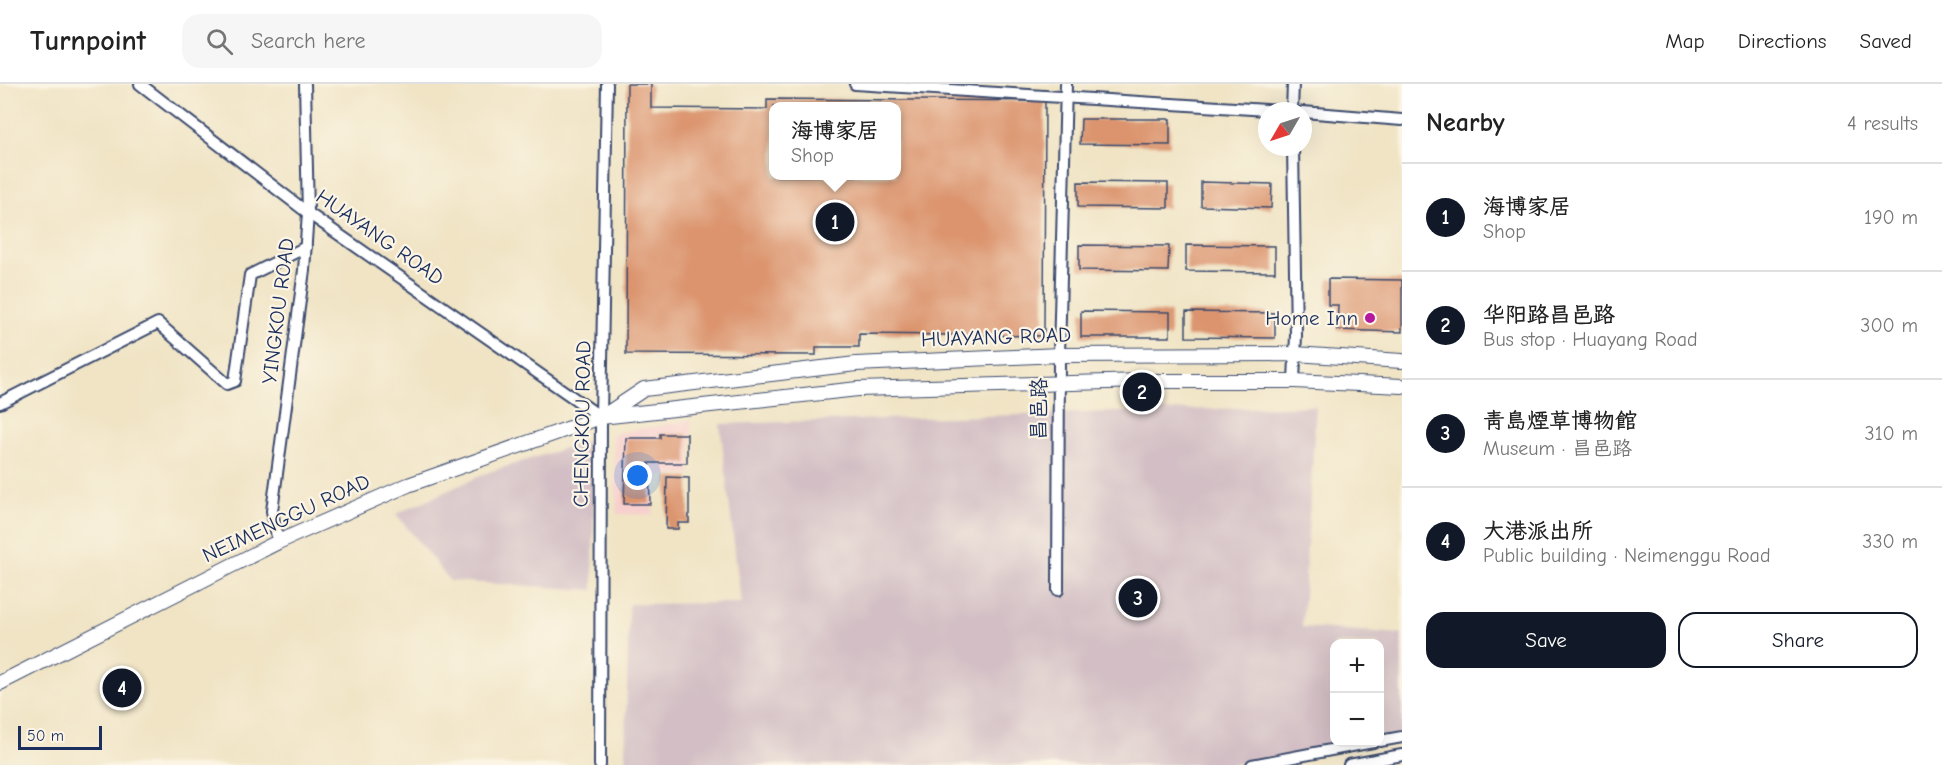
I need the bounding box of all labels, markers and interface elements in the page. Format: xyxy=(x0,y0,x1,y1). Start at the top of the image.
search box xyxy=(182,14,602,68)
text: Turnpoint xyxy=(30,25,146,57)
icon: search xyxy=(203,25,236,58)
text: Search here xyxy=(251,28,365,54)
text: Map xyxy=(1665,29,1705,53)
text: Directions xyxy=(1738,29,1827,53)
text: Saved xyxy=(1860,29,1912,53)
popup xyxy=(769,102,901,180)
north arrow xyxy=(1258,102,1312,156)
text: Nearby xyxy=(1426,108,1505,138)
text: 4 results xyxy=(1847,112,1918,135)
text: 海博家居 xyxy=(791,118,879,144)
text: Shop xyxy=(791,144,834,167)
street label: HUAYANG ROAD xyxy=(312,184,448,290)
text: 海博家居 xyxy=(1483,194,1571,220)
pin: 1 xyxy=(816,200,854,244)
text: 1 xyxy=(1442,206,1449,229)
text: 190 m xyxy=(1864,206,1918,229)
text: Shop xyxy=(1483,220,1526,243)
street label: YINGKOU ROAD xyxy=(257,237,299,385)
text: 华阳路昌邑路 xyxy=(1483,302,1615,328)
place label: Home Inn xyxy=(1265,306,1358,330)
marker: Home Inn xyxy=(1363,311,1377,325)
text: 2 xyxy=(1441,314,1450,337)
text: 300 m xyxy=(1860,314,1918,337)
street label: HUAYANG ROAD xyxy=(920,322,1072,352)
text: Bus stop · Huayang Road xyxy=(1483,328,1698,351)
street label: CHENGKOU ROAD xyxy=(569,340,595,508)
pin: 2 xyxy=(1122,370,1162,414)
street label: 昌邑路 xyxy=(1027,378,1051,441)
text: 青島煙草博物館 xyxy=(1483,408,1637,434)
text: 3 xyxy=(1441,422,1450,445)
text: 310 m xyxy=(1865,422,1918,445)
text: Museum · 昌邑路 xyxy=(1483,437,1632,460)
your location xyxy=(623,461,652,490)
street label: NEIMENGGU ROAD xyxy=(199,469,373,567)
text: 大港派出所 xyxy=(1483,518,1593,544)
text: 4 xyxy=(1441,530,1450,553)
text: 330 m xyxy=(1862,530,1918,553)
text: Public building · Neimenggu Road xyxy=(1483,544,1771,567)
pin: 3 xyxy=(1118,576,1158,620)
button: Save xyxy=(1426,612,1666,668)
button: Share xyxy=(1678,612,1918,668)
map controls xyxy=(1330,639,1384,747)
button: + xyxy=(1330,639,1384,693)
pin: 4 xyxy=(102,666,142,710)
button: − xyxy=(1330,693,1384,747)
scale bar xyxy=(18,723,102,750)
text: 50 m xyxy=(27,727,64,745)

